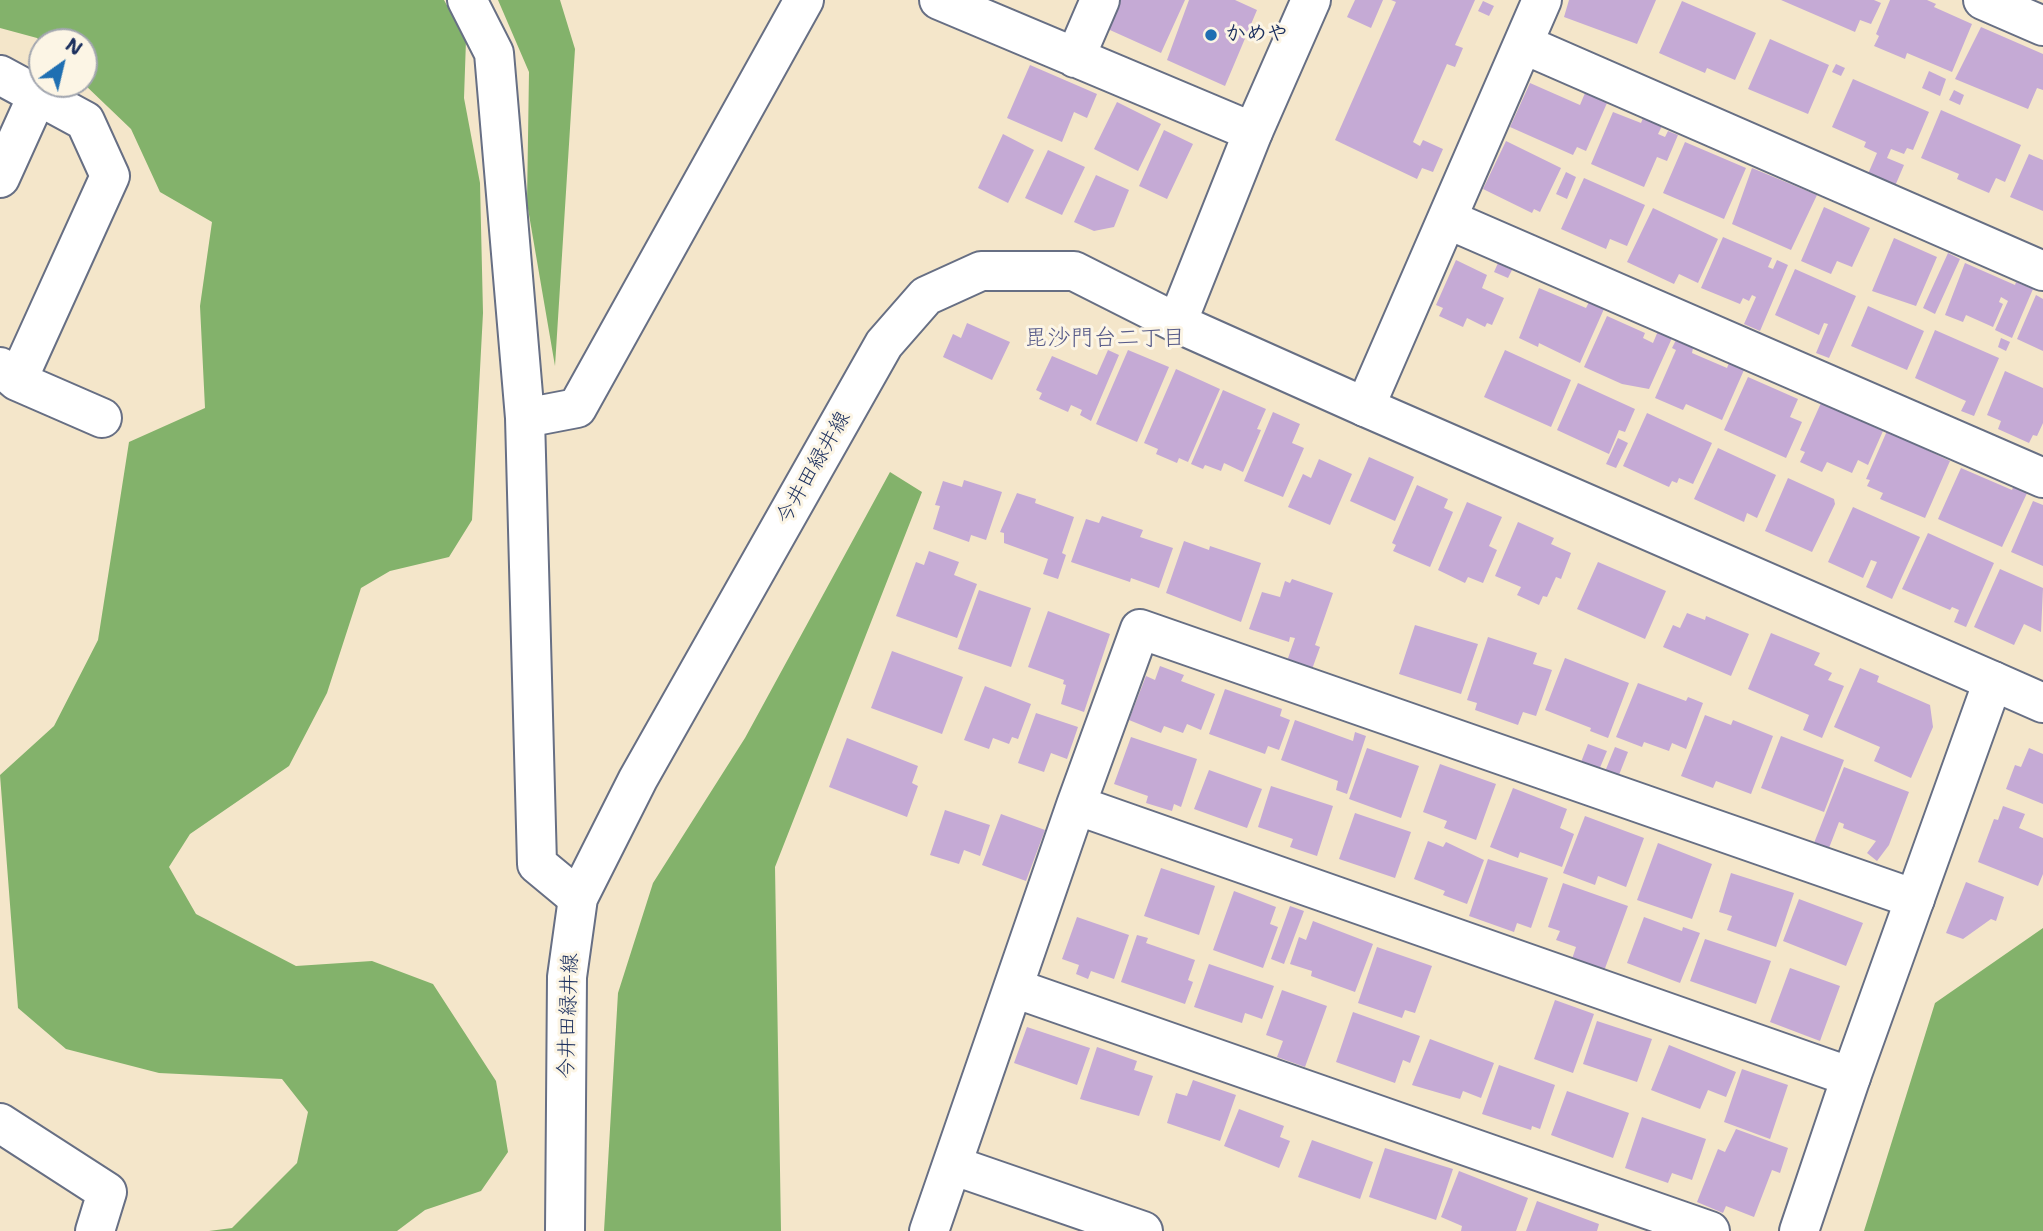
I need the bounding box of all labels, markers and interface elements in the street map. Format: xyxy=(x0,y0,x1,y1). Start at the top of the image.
place label: かめや xyxy=(1225,22,1288,48)
marker: かめや xyxy=(1203,27,1219,43)
north arrow xyxy=(28,28,98,98)
text: N xyxy=(61,32,87,61)
district label: 毘沙門台二丁目 xyxy=(1025,325,1185,353)
street label: 今井田緑井線 xyxy=(772,407,856,529)
street label: 今井田緑井線 xyxy=(554,953,584,1079)

